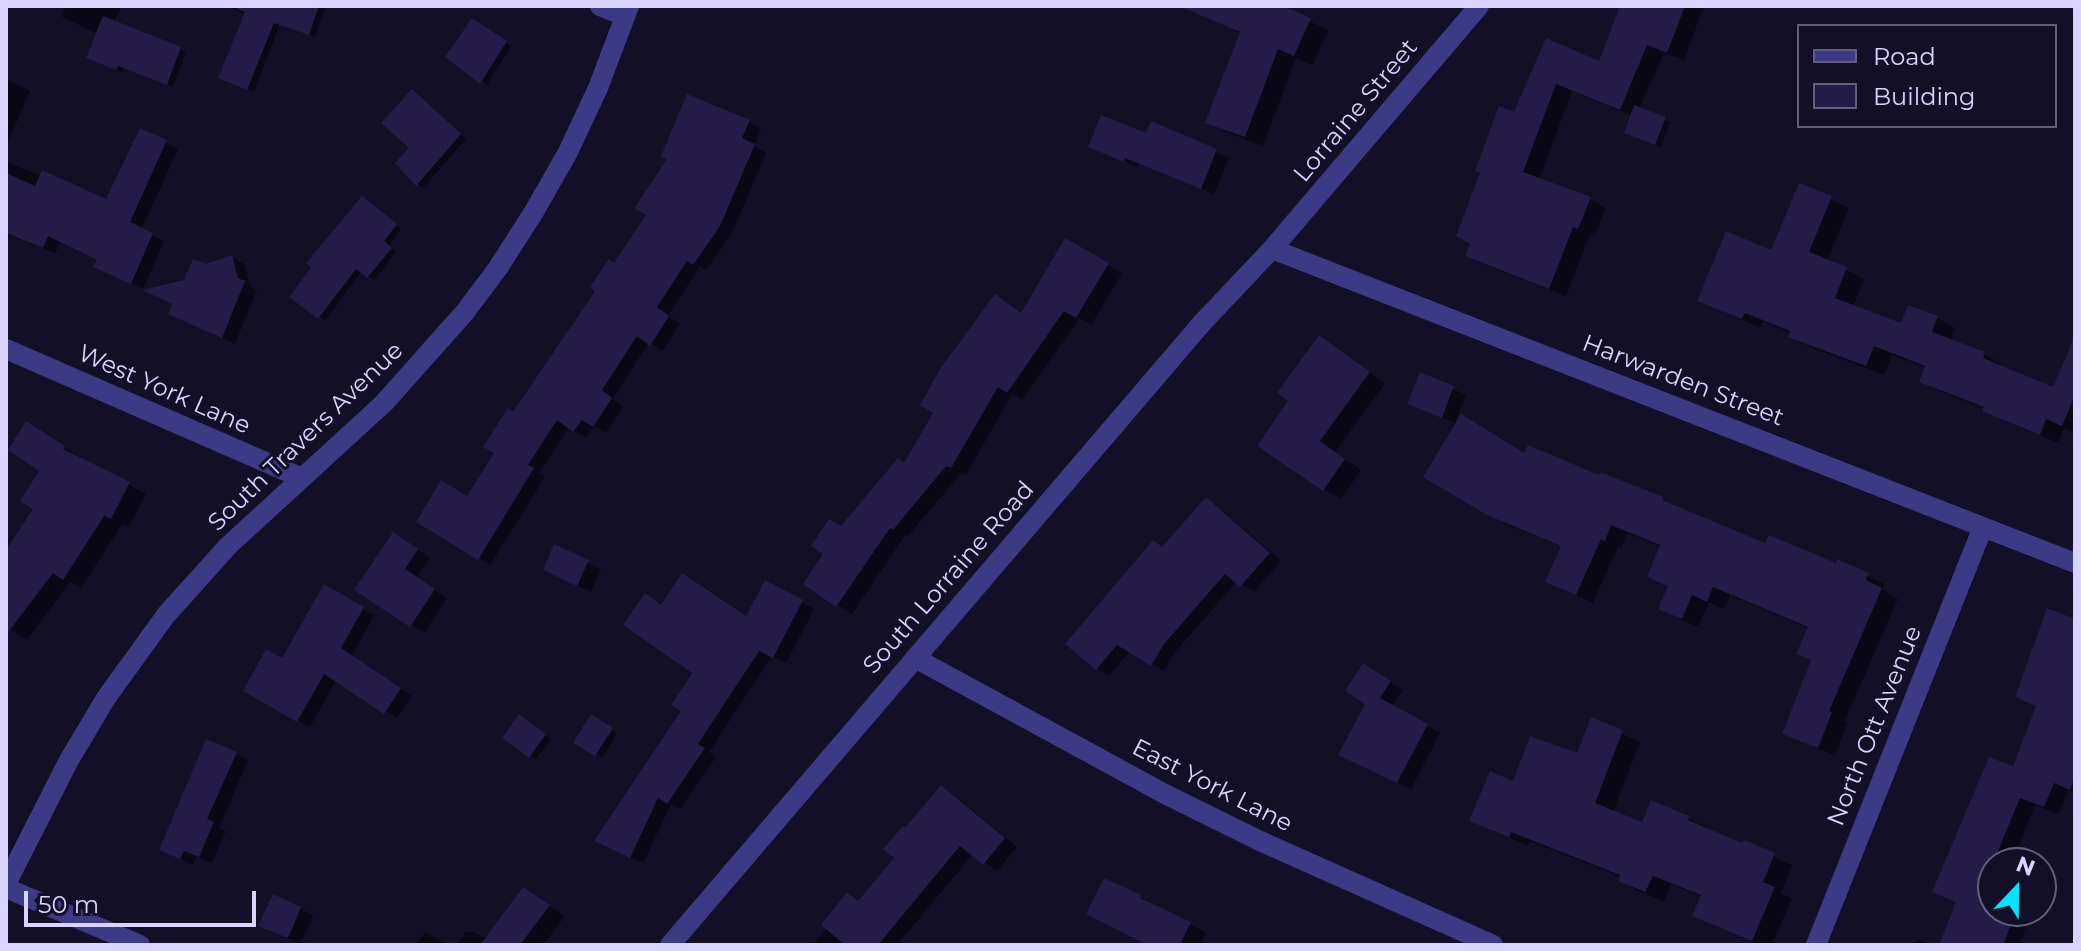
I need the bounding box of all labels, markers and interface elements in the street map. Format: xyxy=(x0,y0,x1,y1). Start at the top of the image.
legend xyxy=(1797,24,2057,128)
street label: Lorraine Street xyxy=(1288,34,1424,188)
text: Road xyxy=(1873,42,1936,71)
text: Building xyxy=(1873,82,1976,111)
street label: Harwarden Street xyxy=(1578,329,1788,433)
street label: South Travers Avenue xyxy=(203,337,409,537)
street label: West York Lane xyxy=(73,339,255,441)
street label: South Lorraine Road xyxy=(858,476,1040,680)
street label: North Ott Avenue xyxy=(1822,622,1928,830)
street label: East York Lane xyxy=(1127,733,1297,839)
north arrow xyxy=(1977,847,2057,927)
text: N xyxy=(2012,850,2039,882)
scale bar xyxy=(28,875,260,925)
text: 50 m xyxy=(38,890,99,919)

